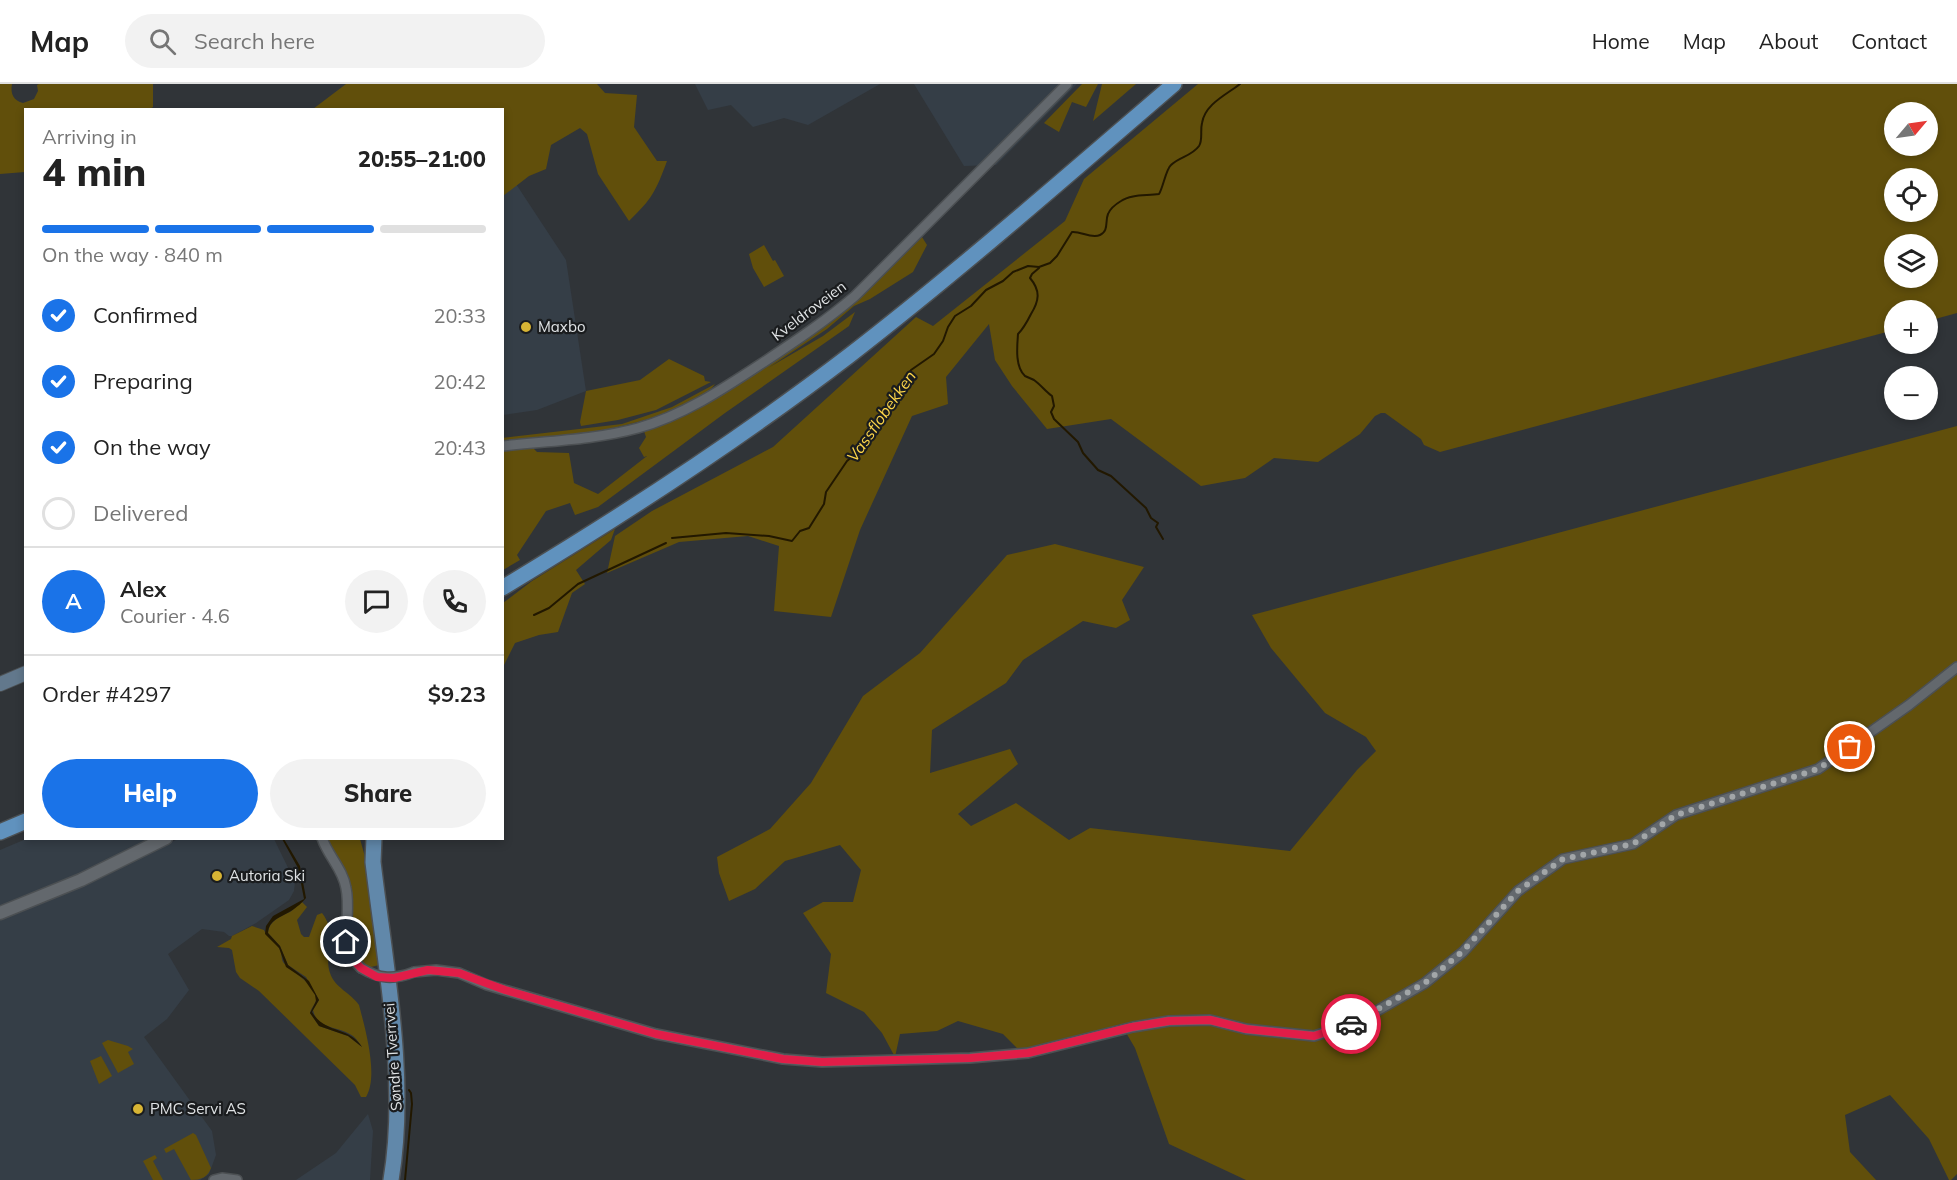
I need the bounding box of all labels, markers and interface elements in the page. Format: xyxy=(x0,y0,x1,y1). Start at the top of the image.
search box xyxy=(125,14,545,68)
text: Map xyxy=(30,24,89,59)
icon: search xyxy=(146,25,179,58)
text: Search here xyxy=(194,27,315,55)
text: Home xyxy=(1592,28,1650,54)
text: Map xyxy=(1683,28,1726,54)
text: About xyxy=(1759,28,1818,54)
text: Contact xyxy=(1851,28,1927,54)
north arrow xyxy=(1884,102,1938,156)
map controls xyxy=(1884,102,1938,420)
text: Arriving in xyxy=(42,124,137,149)
text: 20:55–21:00 xyxy=(358,145,486,173)
text: 4 min xyxy=(42,147,147,196)
button: locate xyxy=(1884,168,1938,222)
button: layers xyxy=(1884,234,1938,288)
text: On the way · 840 m xyxy=(42,242,223,267)
street label: Kveldroveien xyxy=(768,277,850,345)
icon: check xyxy=(42,299,75,332)
button: + xyxy=(1884,300,1938,354)
text: Confirmed xyxy=(93,301,198,329)
text: 20:33 xyxy=(433,303,486,328)
place label: Maxbo xyxy=(538,317,585,336)
marker: Maxbo xyxy=(519,320,533,334)
icon: check xyxy=(42,365,75,398)
button: − xyxy=(1884,366,1938,420)
text: Preparing xyxy=(93,367,193,395)
water label: Vassflobekken xyxy=(842,367,920,465)
text: 20:42 xyxy=(433,369,486,394)
icon: check xyxy=(42,431,75,464)
text: On the way xyxy=(93,433,211,461)
text: 20:43 xyxy=(433,435,486,460)
text: Delivered xyxy=(93,499,188,527)
button: chat xyxy=(345,570,408,633)
button: phone xyxy=(423,570,486,633)
text: Alex xyxy=(120,575,166,603)
text: A xyxy=(65,587,82,615)
text: Courier · 4.6 xyxy=(120,603,230,628)
text: Order #4297 xyxy=(42,680,172,708)
text: $9.23 xyxy=(428,680,486,708)
pin xyxy=(1824,721,1875,772)
icon: bag xyxy=(1833,730,1866,763)
button: Help xyxy=(42,759,258,828)
button: Share xyxy=(270,759,486,828)
place label: Autoria Ski xyxy=(229,866,305,885)
marker: Autoria Ski xyxy=(210,869,224,883)
pin xyxy=(320,916,371,967)
icon: home xyxy=(329,925,362,958)
courier xyxy=(1321,994,1381,1054)
street label: Søndre Tverrvei xyxy=(379,1002,406,1112)
icon: car xyxy=(1335,1008,1368,1041)
place label: PMC Servi AS xyxy=(150,1099,246,1118)
marker: PMC Servi AS xyxy=(131,1102,145,1116)

